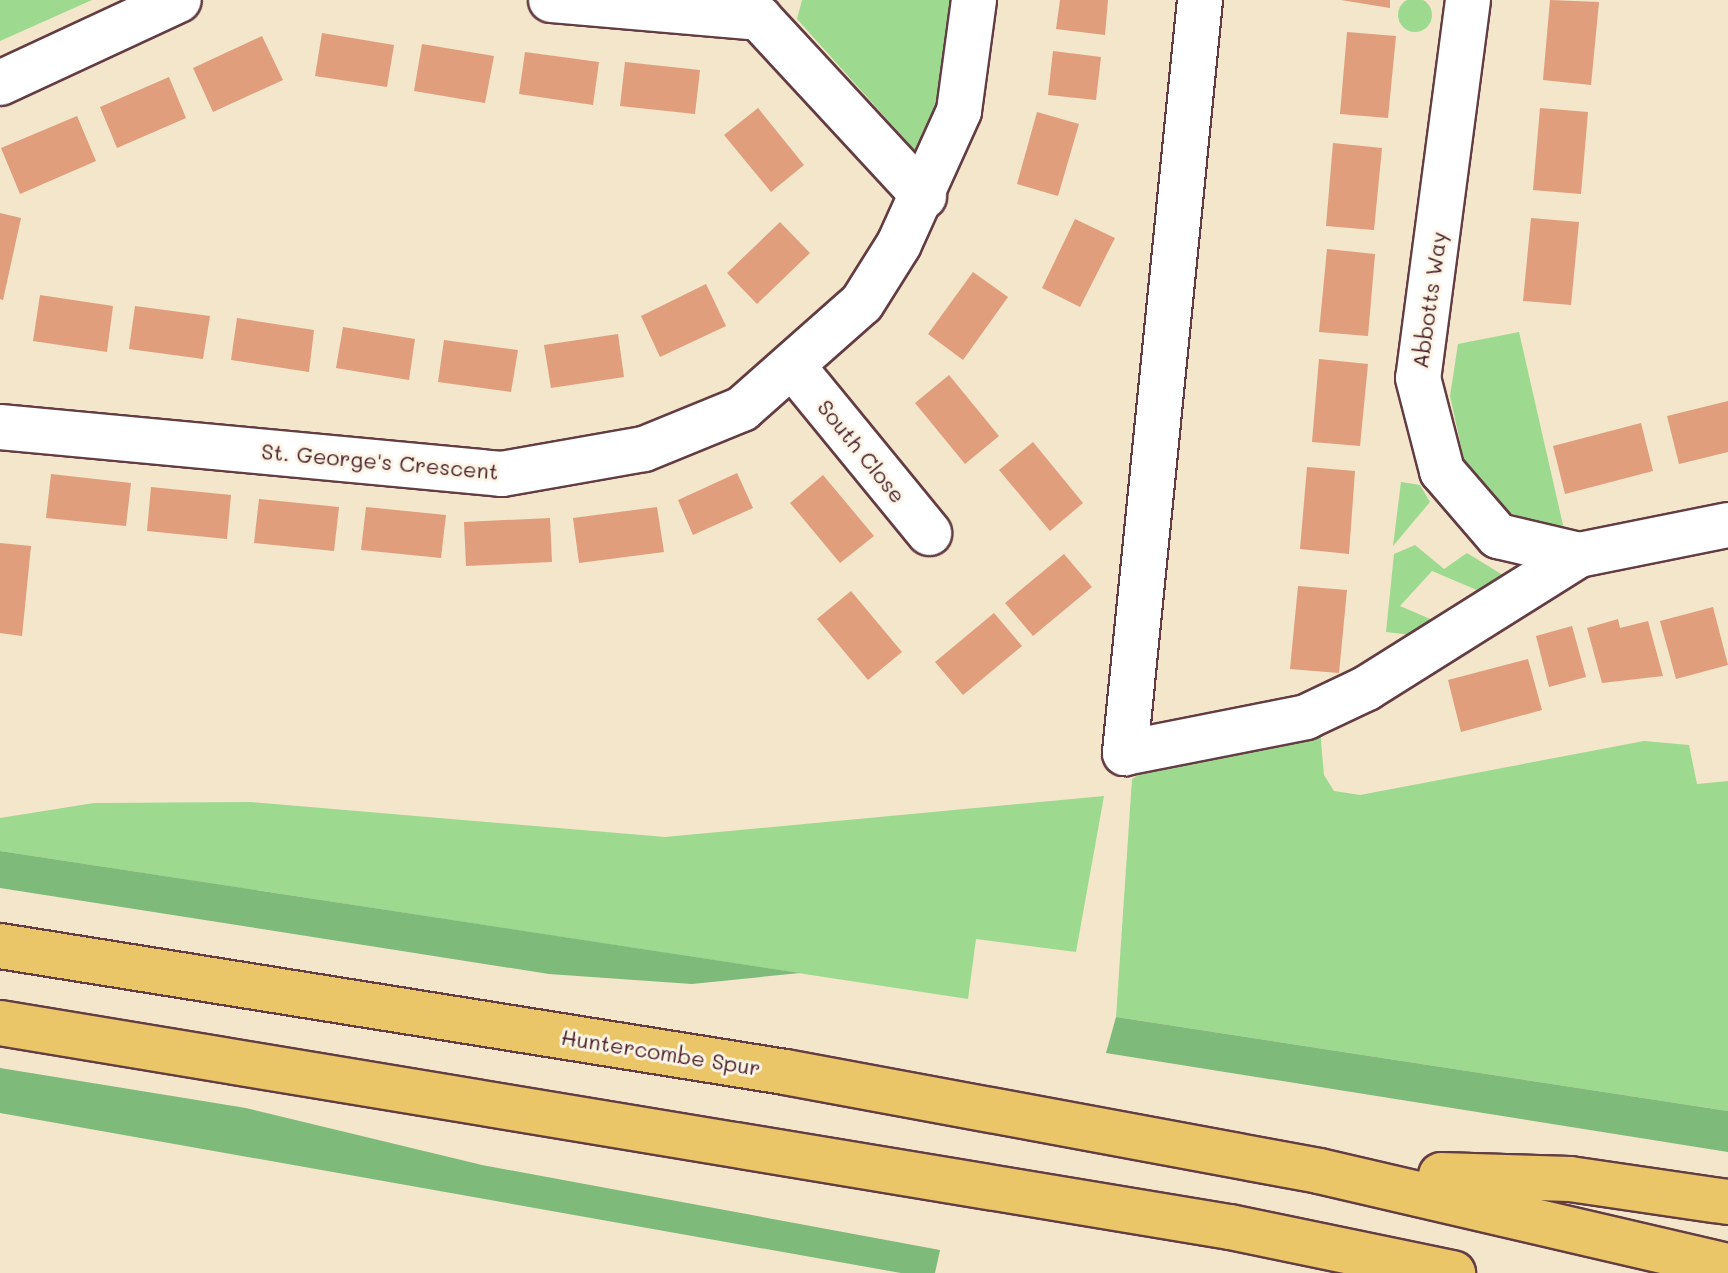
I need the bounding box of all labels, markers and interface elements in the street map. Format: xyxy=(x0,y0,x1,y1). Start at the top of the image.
street label: Abbotts Way xyxy=(1406,230,1452,370)
street label: South Close xyxy=(812,394,912,508)
street label: St. George's Crescent xyxy=(260,437,500,485)
street label: Huntercombe Spur xyxy=(559,1023,763,1081)

